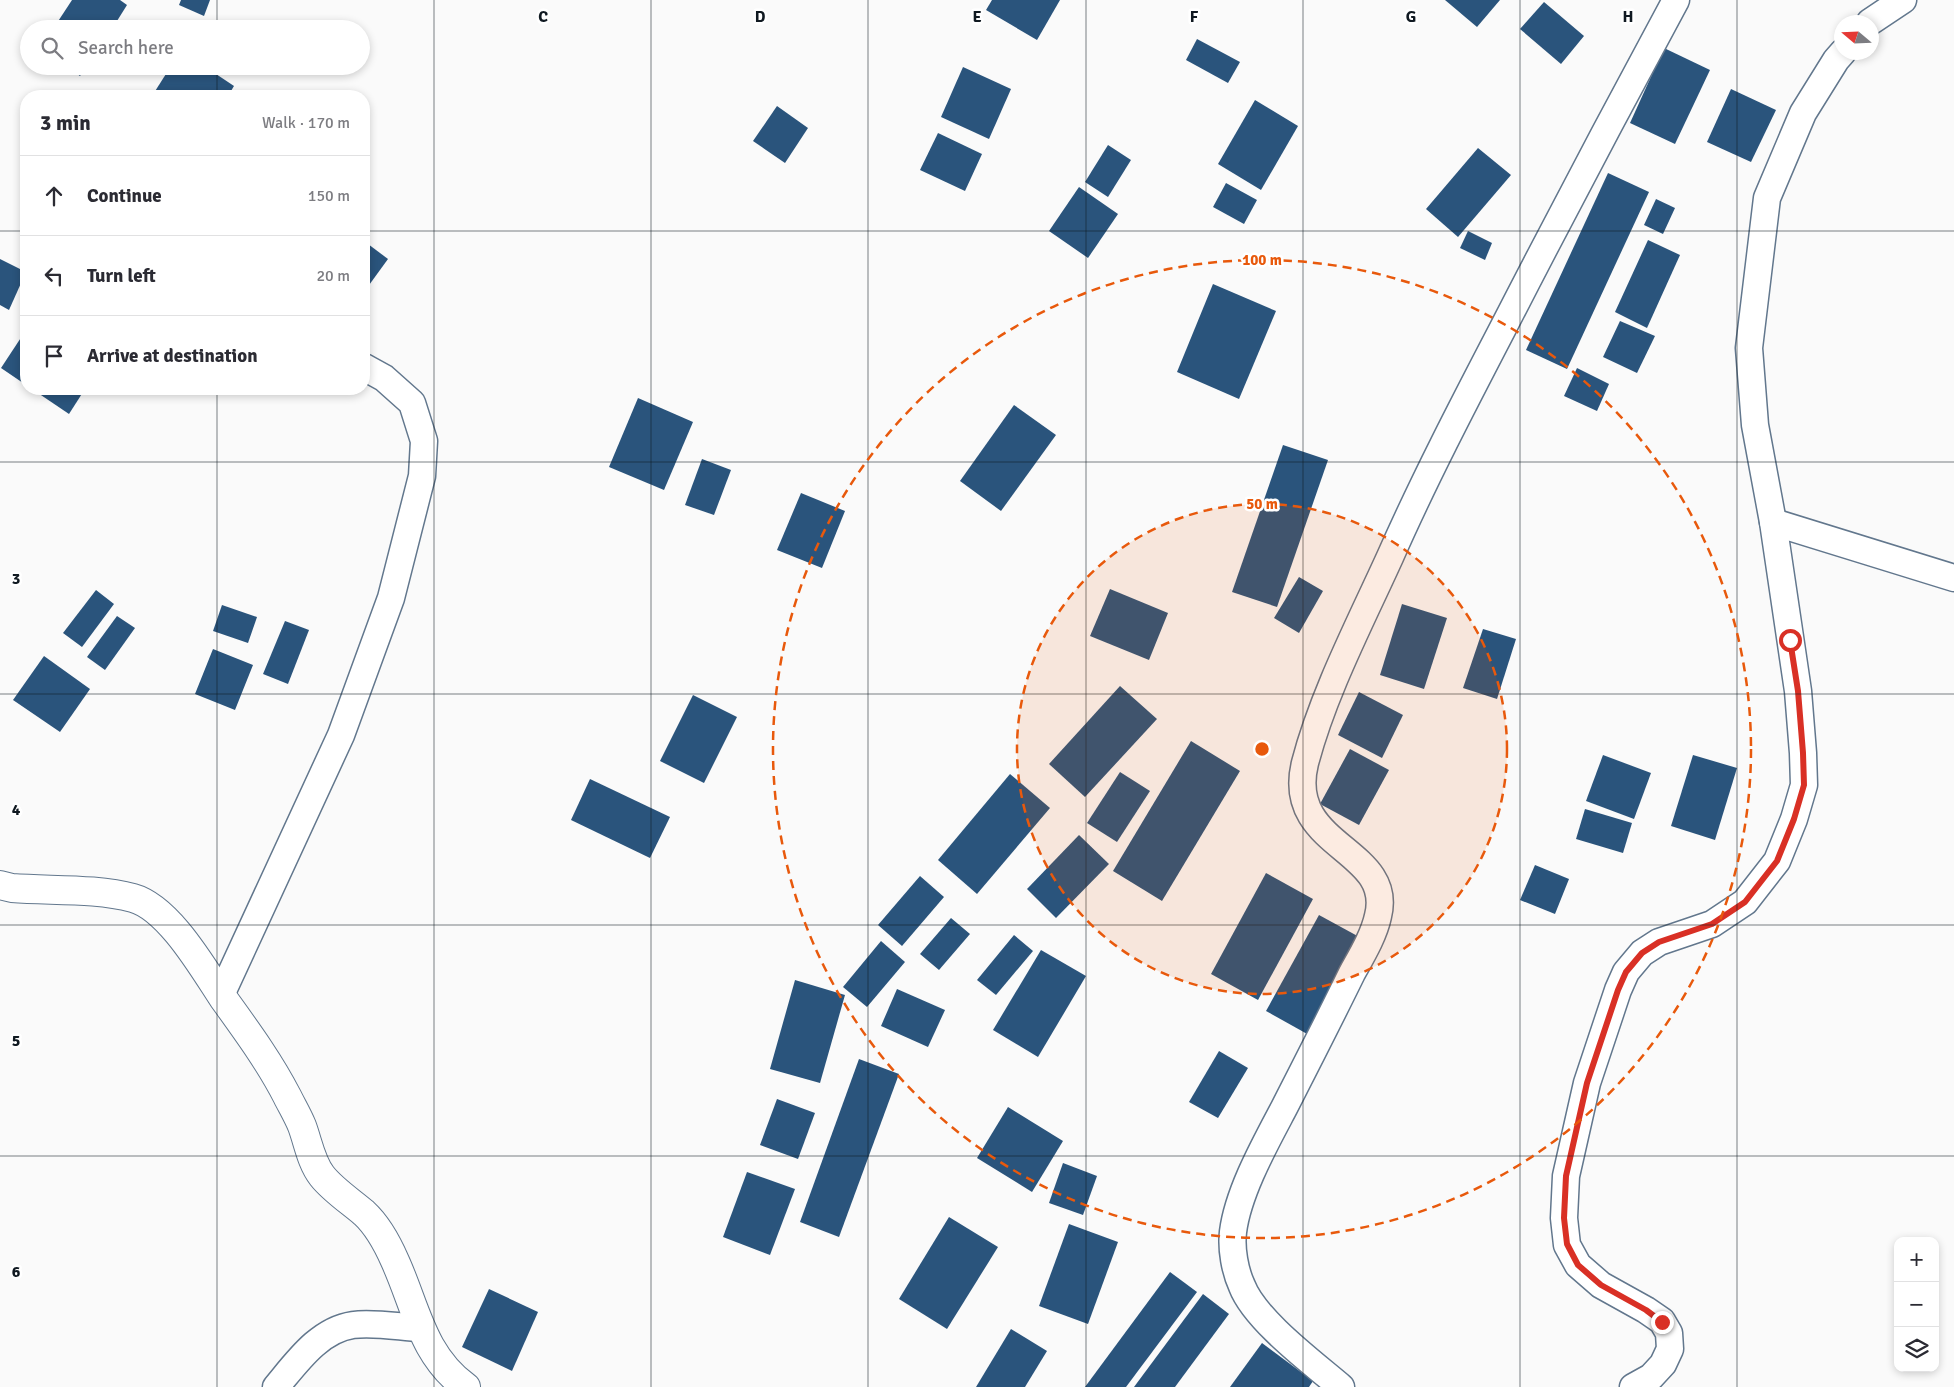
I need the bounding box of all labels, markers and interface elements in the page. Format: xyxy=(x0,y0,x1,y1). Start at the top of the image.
text: C xyxy=(538,7,548,27)
text: D xyxy=(755,7,766,27)
text: E xyxy=(972,7,982,27)
text: F xyxy=(1190,7,1199,27)
text: G xyxy=(1406,7,1416,27)
text: H xyxy=(1623,7,1633,27)
north arrow xyxy=(1834,15,1879,60)
search box xyxy=(20,20,370,75)
icon: search xyxy=(38,34,66,62)
text: Search here xyxy=(78,36,174,60)
text: 3 min xyxy=(40,110,91,136)
text: Walk · 170 m xyxy=(262,113,350,133)
icon: ahead xyxy=(40,182,68,210)
text: Continue xyxy=(87,184,162,208)
text: 150 m xyxy=(308,186,350,206)
text: 100 m xyxy=(1242,251,1282,269)
icon: left xyxy=(40,262,68,290)
text: Turn left xyxy=(87,264,156,288)
text: 20 m xyxy=(316,266,350,286)
icon: arrive xyxy=(40,342,68,370)
text: Arrive at destination xyxy=(87,344,258,368)
text: 50 m xyxy=(1246,495,1278,513)
text: 3 xyxy=(12,569,20,589)
route start xyxy=(1779,629,1802,652)
centre of rings xyxy=(1253,740,1271,758)
text: 4 xyxy=(12,800,21,820)
text: 5 xyxy=(12,1031,20,1051)
map controls xyxy=(1894,1237,1939,1372)
button: + xyxy=(1894,1237,1939,1282)
text: 6 xyxy=(12,1262,21,1282)
button: − xyxy=(1894,1282,1939,1327)
route end xyxy=(1651,1311,1674,1334)
button: layers xyxy=(1894,1327,1939,1372)

